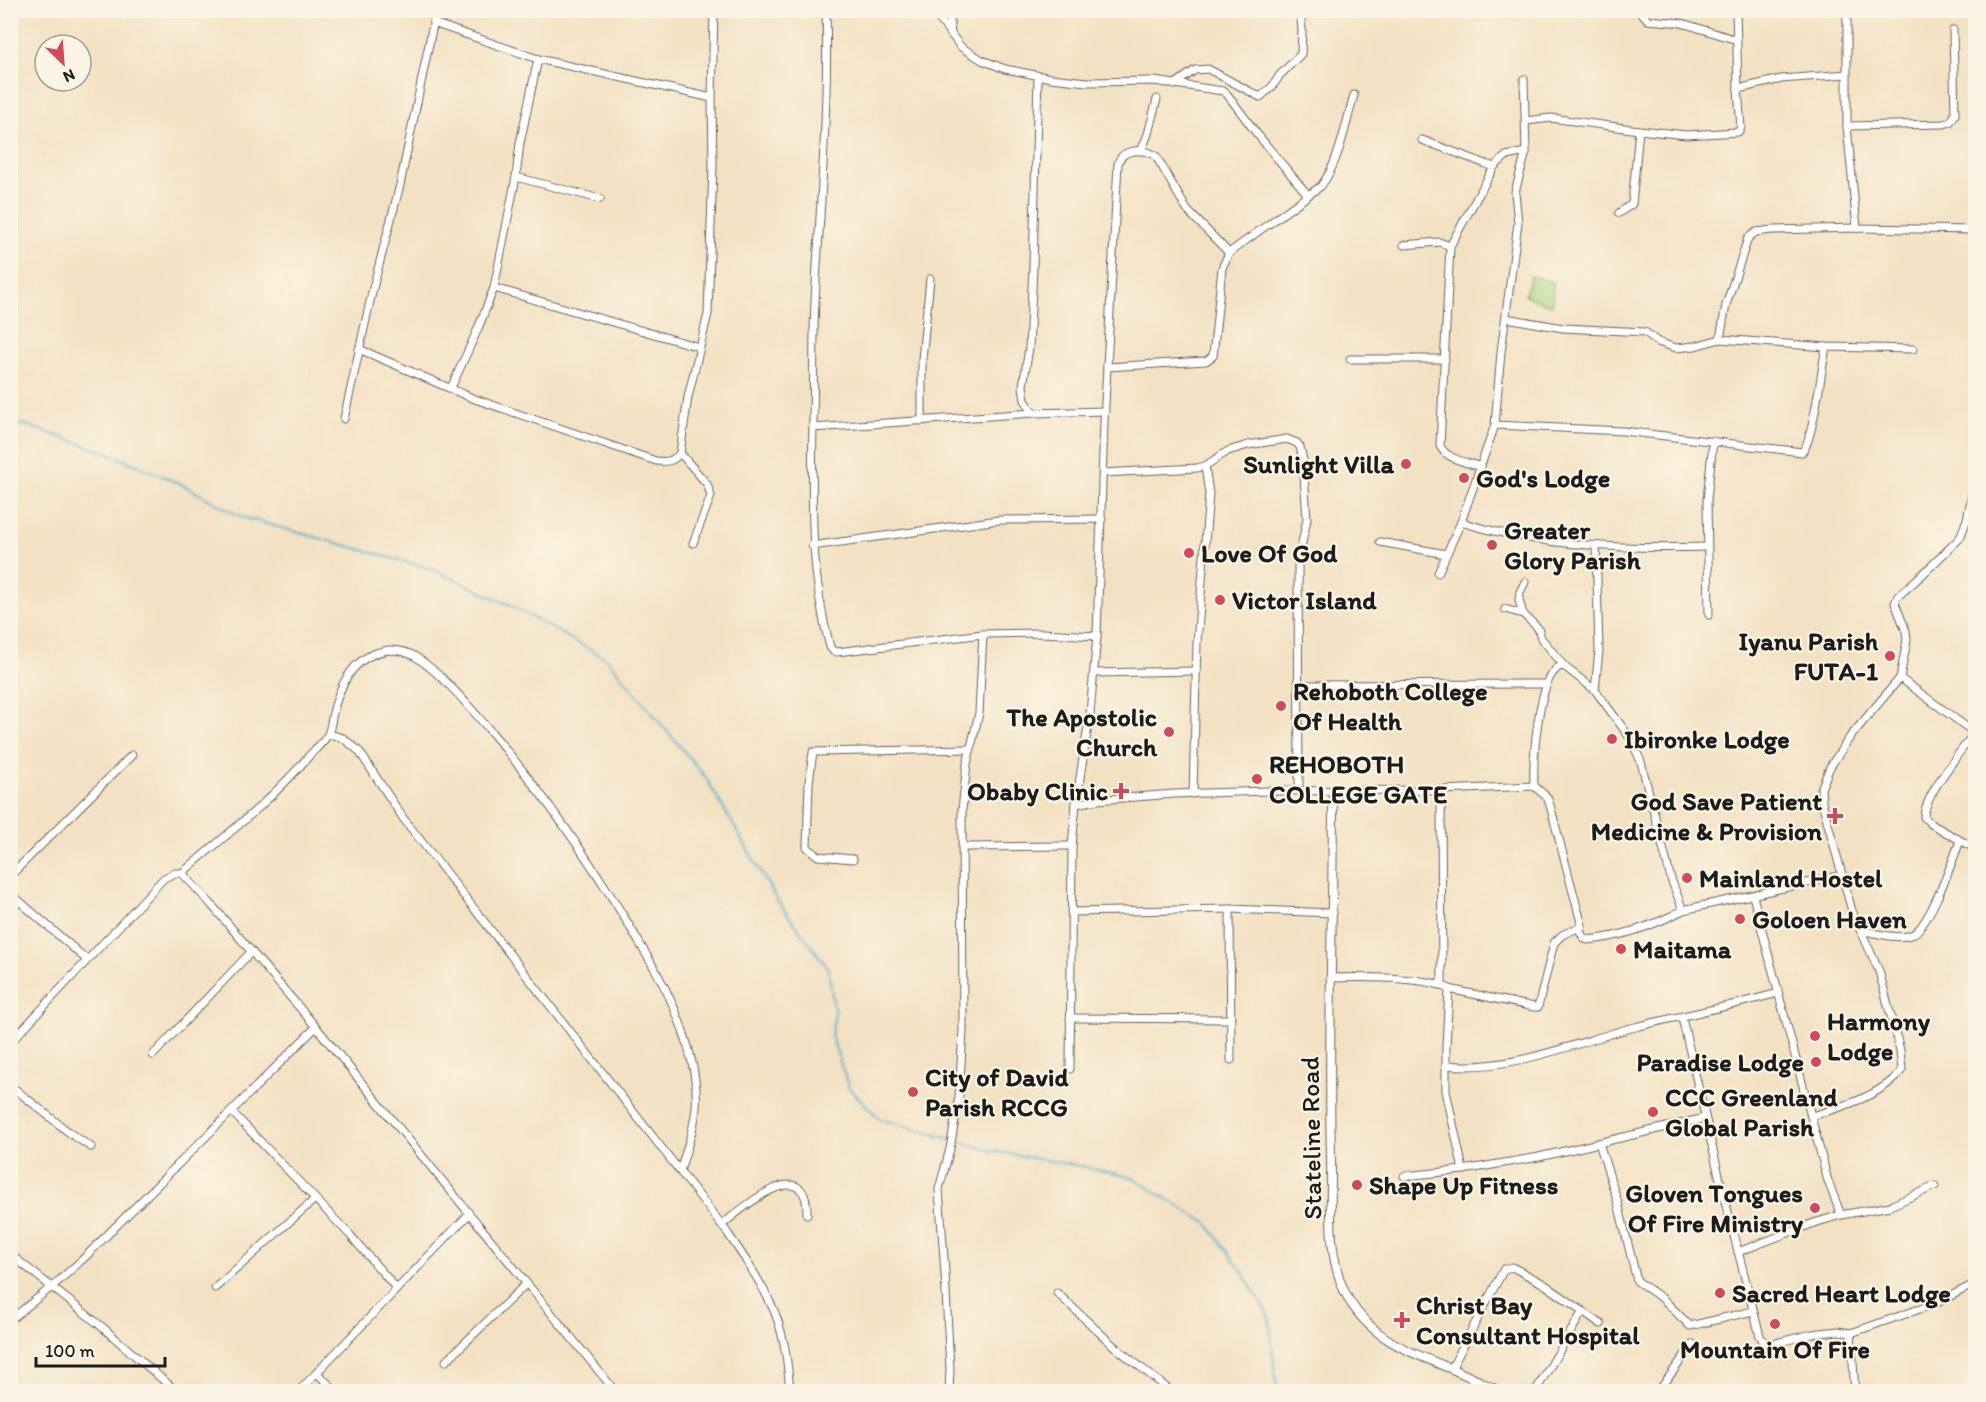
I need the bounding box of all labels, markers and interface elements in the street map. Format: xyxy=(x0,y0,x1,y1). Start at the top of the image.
north arrow xyxy=(33,33,93,93)
text: N xyxy=(60,65,78,87)
place label: Sunlight Villa xyxy=(1243,448,1394,480)
marker: Sunlight Villa xyxy=(1399,457,1413,471)
place label: God's Lodge xyxy=(1476,462,1610,494)
marker: God's Lodge xyxy=(1457,471,1471,485)
place label: Greater Glory Parish xyxy=(1504,514,1641,576)
place label: Love Of God xyxy=(1201,537,1338,569)
marker: Greater Glory Parish xyxy=(1485,538,1499,552)
marker: Love Of God xyxy=(1182,546,1196,560)
place label: Victor Island xyxy=(1232,584,1377,616)
marker: Victor Island xyxy=(1213,593,1227,607)
place label: Iyanu Parish FUTA-1 xyxy=(1739,625,1879,687)
marker: Iyanu Parish FUTA-1 xyxy=(1883,649,1897,663)
place label: Rehoboth College Of Health xyxy=(1293,675,1487,737)
marker: Rehoboth College Of Health xyxy=(1274,699,1288,713)
place label: The Apostolic Church xyxy=(1006,701,1158,763)
place label: Ibironke Lodge xyxy=(1624,723,1790,755)
marker: The Apostolic Church xyxy=(1162,725,1176,739)
marker: Ibironke Lodge xyxy=(1605,732,1619,746)
place label: REHOBOTH COLLEGE GATE xyxy=(1269,748,1448,810)
marker: REHOBOTH COLLEGE GATE xyxy=(1250,772,1264,786)
place label: Obaby Clinic xyxy=(967,775,1108,807)
marker: Obaby Clinic xyxy=(1112,782,1130,800)
place label: God Save Patient Medicine & Provision xyxy=(1591,785,1822,847)
marker: God Save Patient Medicine & Provision xyxy=(1826,807,1844,825)
place label: Mainland Hostel xyxy=(1699,862,1883,894)
marker: Mainland Hostel xyxy=(1680,871,1694,885)
place label: Goloen Haven xyxy=(1752,903,1907,935)
marker: Goloen Haven xyxy=(1733,912,1747,926)
place label: Maitama xyxy=(1633,933,1732,965)
marker: Maitama xyxy=(1614,942,1628,956)
place label: Harmony Lodge xyxy=(1827,1005,1931,1067)
marker: Harmony Lodge xyxy=(1808,1029,1822,1043)
place label: Paradise Lodge xyxy=(1636,1046,1804,1078)
marker: Paradise Lodge xyxy=(1809,1055,1823,1069)
street label: Stateline Road xyxy=(1294,1056,1328,1220)
place label: City of David Parish RCCG xyxy=(925,1061,1070,1123)
place label: CCC Greenland Global Parish xyxy=(1665,1081,1838,1143)
marker: City of David Parish RCCG xyxy=(906,1085,920,1099)
marker: CCC Greenland Global Parish xyxy=(1646,1105,1660,1119)
place label: Shape Up Fitness xyxy=(1369,1169,1558,1201)
place label: Gloven Tongues Of Fire Ministry xyxy=(1625,1177,1804,1239)
marker: Shape Up Fitness xyxy=(1350,1178,1364,1192)
marker: Gloven Tongues Of Fire Ministry xyxy=(1808,1201,1822,1215)
place label: Sacred Heart Lodge xyxy=(1732,1277,1951,1309)
marker: Sacred Heart Lodge xyxy=(1713,1286,1727,1300)
place label: Christ Bay Consultant Hospital xyxy=(1416,1289,1640,1351)
marker: Christ Bay Consultant Hospital xyxy=(1393,1311,1411,1329)
marker: Mountain Of Fire xyxy=(1768,1317,1782,1331)
scale bar xyxy=(36,1330,165,1368)
place label: Mountain Of Fire xyxy=(1680,1333,1870,1365)
text: 100 m xyxy=(45,1340,95,1362)

